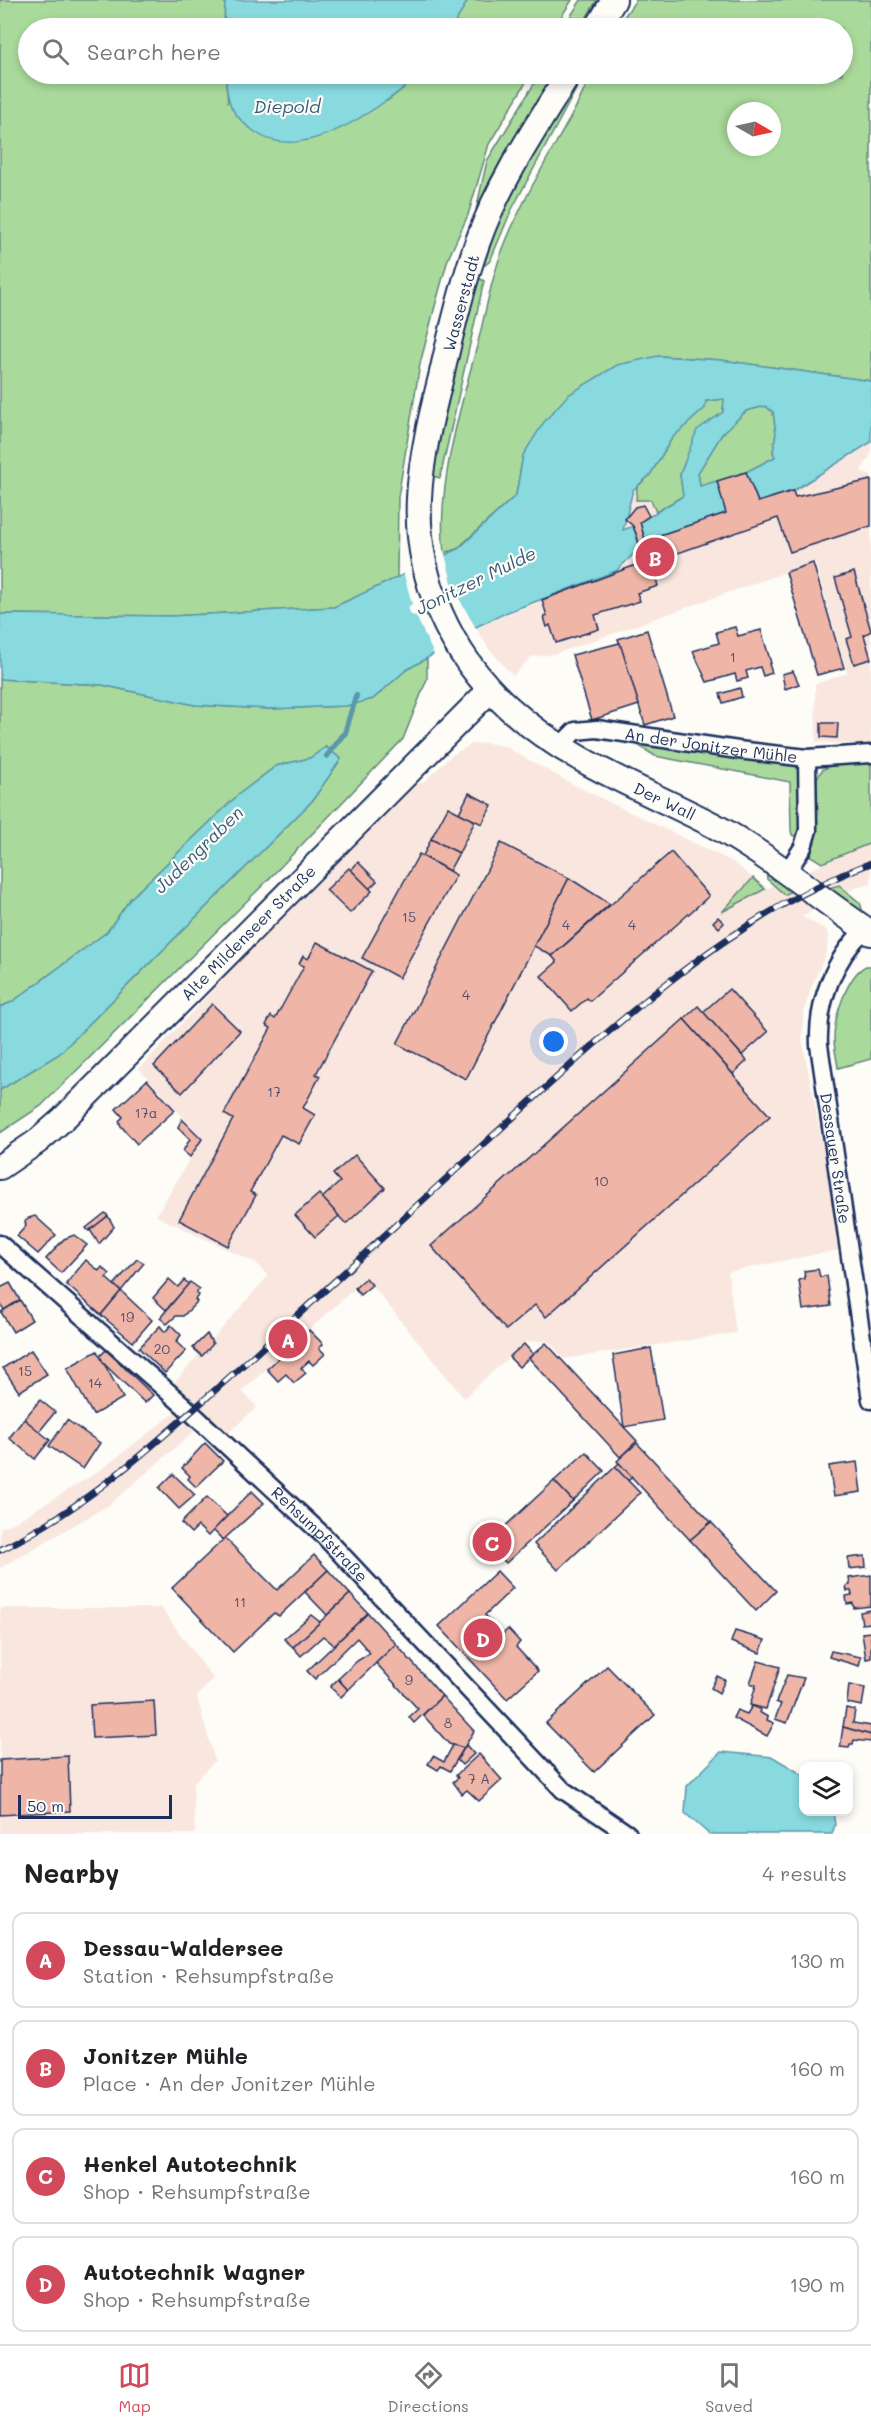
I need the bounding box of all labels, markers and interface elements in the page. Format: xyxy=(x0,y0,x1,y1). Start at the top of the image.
search box xyxy=(18,18,853,84)
icon: search xyxy=(39,35,72,68)
text: Search here xyxy=(87,37,221,66)
water label: Diepold xyxy=(254,94,322,118)
north arrow xyxy=(727,102,781,156)
street label: Wasserstadt xyxy=(438,252,484,354)
pin: B xyxy=(636,534,674,580)
water label: Jonitzer Mulde xyxy=(411,541,540,620)
house number: 1 xyxy=(730,647,736,666)
street label: An der Jonitzer Mühle xyxy=(624,722,799,767)
street label: Der Wall xyxy=(631,777,699,825)
water label: Judengraben xyxy=(148,801,248,898)
street label: Alte Mildenseer Straße xyxy=(176,860,320,1005)
house number: 15 xyxy=(402,907,416,926)
house number: 4 xyxy=(562,915,571,934)
house number: 4 xyxy=(628,915,637,934)
house number: 4 xyxy=(462,985,471,1004)
your location xyxy=(539,1027,568,1056)
house number: 17 xyxy=(267,1082,281,1101)
street label: Dessauer Straße xyxy=(816,1091,856,1225)
house number: 17a xyxy=(135,1103,157,1122)
house number: 10 xyxy=(594,1171,609,1190)
house number: 19 xyxy=(120,1307,134,1326)
pin: A xyxy=(268,1316,308,1362)
house number: 20 xyxy=(154,1339,171,1358)
house number: 15 xyxy=(18,1361,32,1380)
house number: 14 xyxy=(88,1373,103,1392)
street label: Rehsumpfstraße xyxy=(267,1482,373,1586)
pin: C xyxy=(472,1520,512,1564)
house number: 11 xyxy=(234,1592,246,1611)
pin: D xyxy=(464,1616,502,1660)
house number: 9 xyxy=(405,1670,413,1689)
house number: 8 xyxy=(444,1713,452,1732)
map controls xyxy=(799,1762,853,1816)
button: layers xyxy=(799,1762,853,1816)
house number: 7 A xyxy=(468,1769,490,1788)
scale bar xyxy=(18,1792,172,1820)
text: 50 m xyxy=(27,1795,64,1816)
text: Nearby xyxy=(24,1856,119,1890)
text: 4 results xyxy=(762,1860,847,1886)
text: Dessau-Waldersee xyxy=(83,1933,283,1962)
text: A xyxy=(39,1947,52,1973)
text: 130 m xyxy=(790,1947,845,1973)
text: Station · Rehsumpfstraße xyxy=(83,1962,334,1988)
text: Jonitzer Mühle xyxy=(83,2041,248,2070)
text: B xyxy=(39,2055,52,2081)
text: 160 m xyxy=(789,2055,845,2081)
text: Place · An der Jonitzer Mühle xyxy=(83,2070,376,2096)
text: Henkel Autotechnik xyxy=(83,2149,297,2178)
text: C xyxy=(38,2163,53,2189)
text: 160 m xyxy=(789,2163,845,2189)
text: Shop · Rehsumpfstraße xyxy=(83,2178,311,2204)
text: Autotechnik Wagner xyxy=(83,2257,305,2286)
text: D xyxy=(38,2271,53,2297)
text: 190 m xyxy=(790,2271,845,2297)
text: Shop · Rehsumpfstraße xyxy=(83,2286,311,2312)
tab: Map xyxy=(118,2359,151,2416)
tab: Directions xyxy=(388,2359,469,2416)
tab: Saved xyxy=(705,2359,753,2416)

